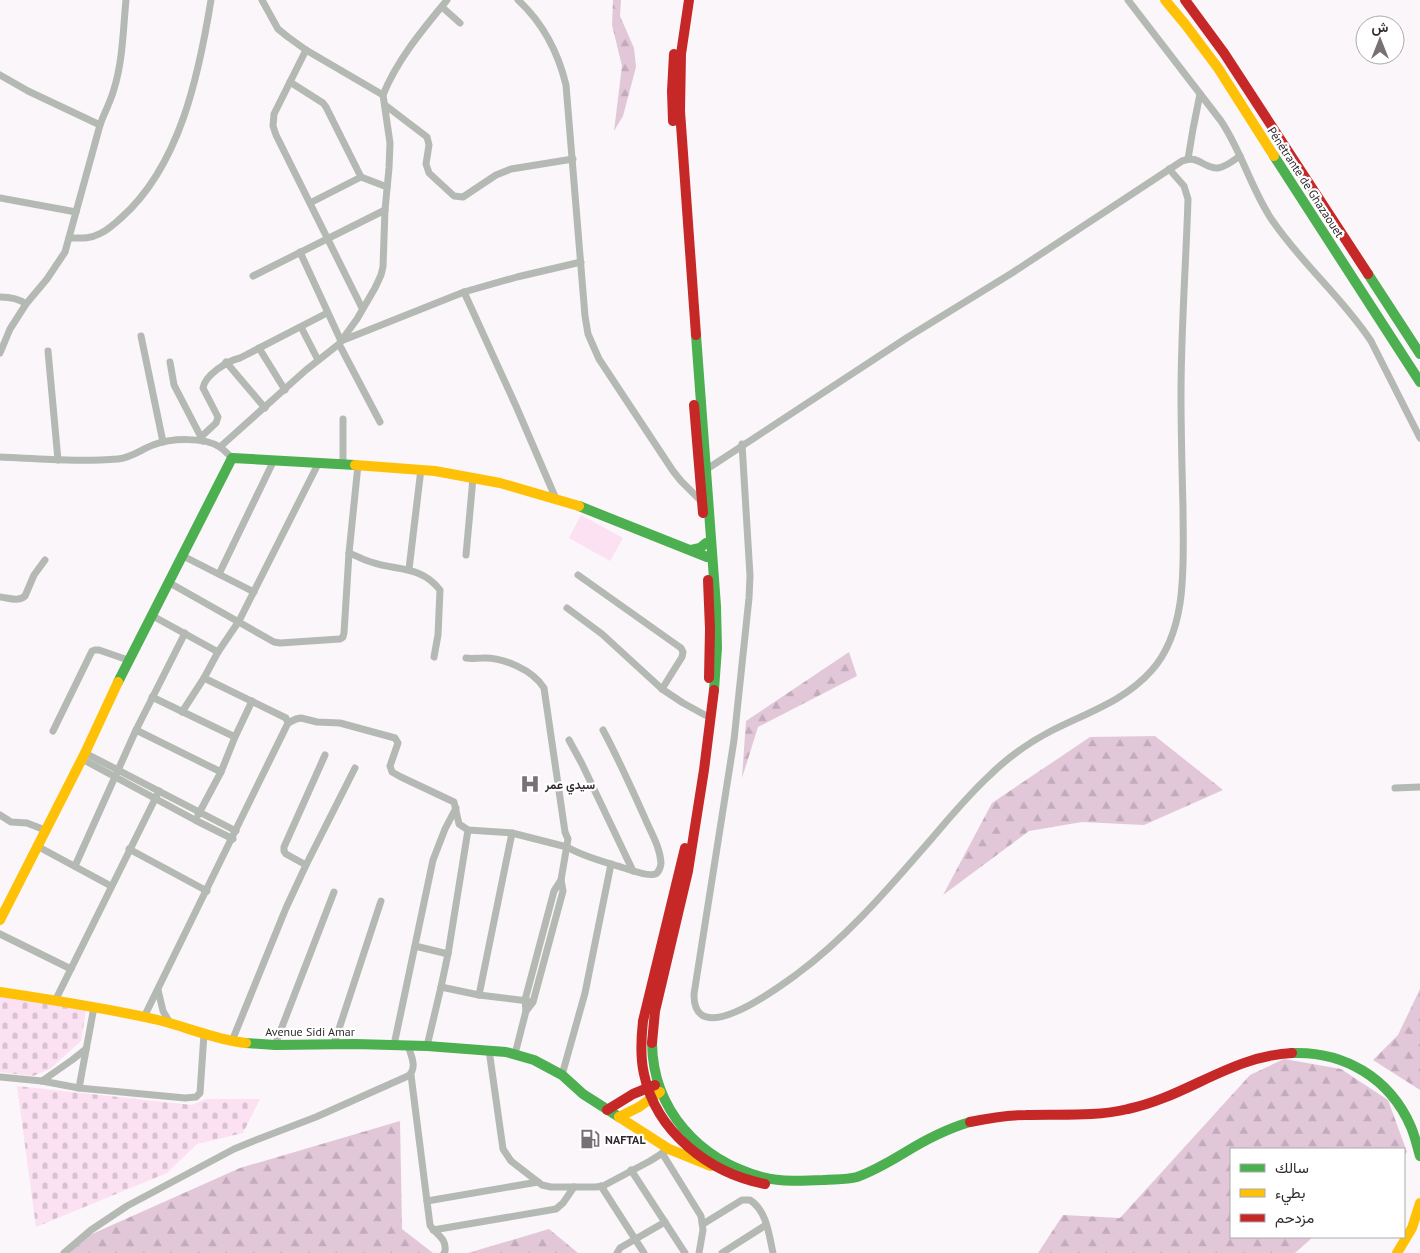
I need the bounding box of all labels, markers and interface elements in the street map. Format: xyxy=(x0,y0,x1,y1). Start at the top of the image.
north arrow xyxy=(1355,15,1405,65)
text: ش xyxy=(1372,18,1389,36)
street label: Pénétrante de Ghazaouet xyxy=(1265,124,1347,240)
hospital icon: سيدي عمر xyxy=(519,773,541,795)
place label: سيدي عمر xyxy=(544,777,596,795)
street label: Avenue Sidi Amar xyxy=(265,1024,355,1039)
fuel station icon: NAFTAL xyxy=(579,1128,601,1150)
place label: NAFTAL xyxy=(605,1132,646,1147)
legend xyxy=(1230,1148,1405,1238)
text: سالك xyxy=(1275,1158,1309,1177)
text: بطيء xyxy=(1275,1183,1305,1206)
text: مزدحم xyxy=(1275,1208,1314,1228)

